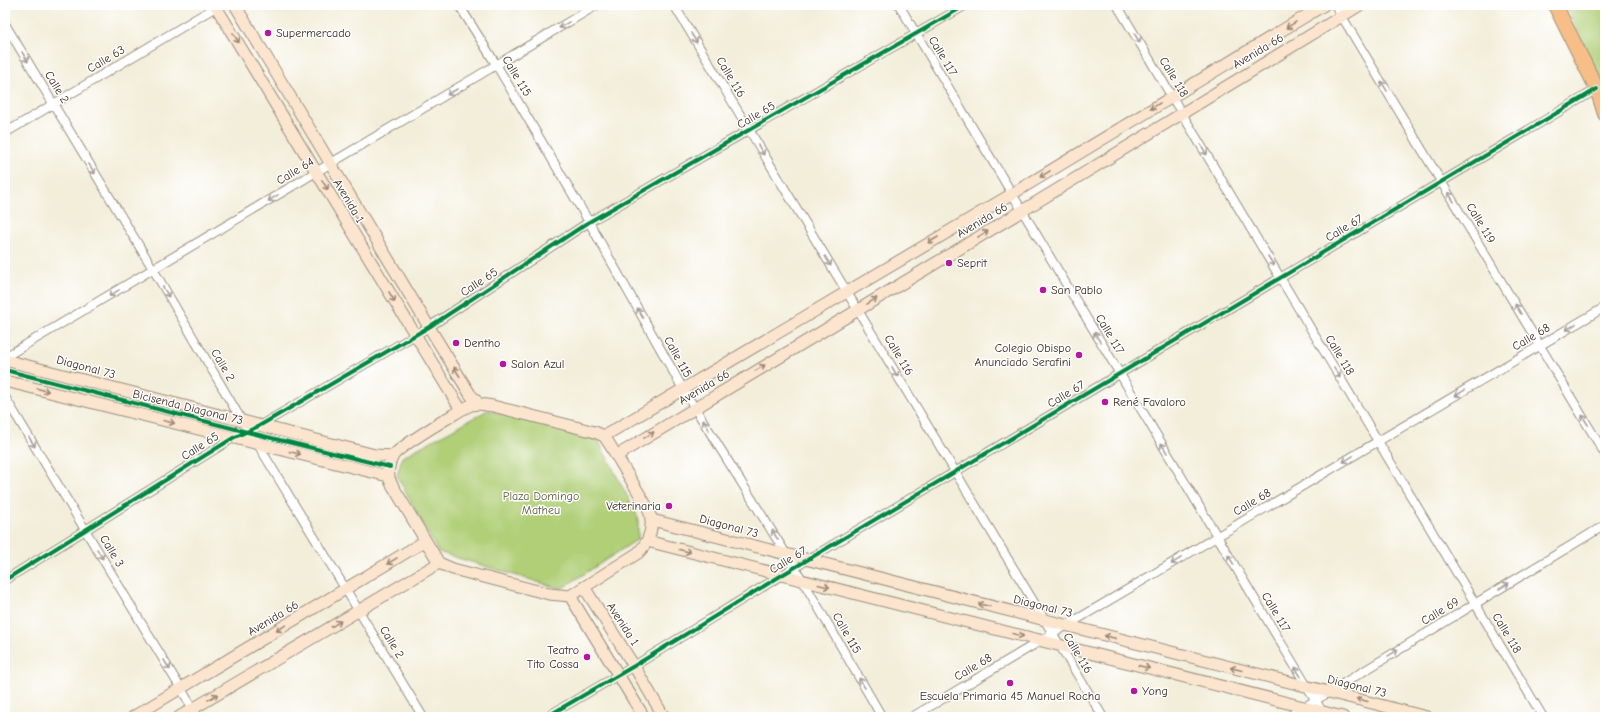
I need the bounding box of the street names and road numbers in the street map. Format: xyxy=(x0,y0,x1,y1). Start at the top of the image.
street label: Avenida 66 xyxy=(1230,30,1286,72)
street label: Calle 117 xyxy=(926,34,960,79)
street label: Calle 63 xyxy=(85,42,127,76)
street label: Calle 115 xyxy=(499,53,535,99)
street label: Calle 116 xyxy=(713,54,749,100)
street label: Calle 118 xyxy=(1157,54,1191,100)
street label: Calle 2 xyxy=(42,68,72,106)
street label: Calle 65 xyxy=(734,98,778,132)
street label: Calle 64 xyxy=(274,154,316,188)
street label: Avenida 1 xyxy=(331,177,368,226)
street label: Avenida 66 xyxy=(954,199,1010,241)
street label: Calle 119 xyxy=(1463,200,1499,246)
street label: Calle 67 xyxy=(1323,211,1365,245)
street label: Calle 65 xyxy=(458,265,500,299)
street label: Calle 117 xyxy=(1093,312,1127,357)
street label: Calle 68 xyxy=(1510,320,1552,354)
street label: Calle 116 xyxy=(881,332,917,378)
street label: Calle 118 xyxy=(1323,332,1357,378)
street label: Calle 115 xyxy=(661,334,695,380)
street label: Calle 2 xyxy=(208,346,238,384)
street label: Diagonal 73 xyxy=(55,352,117,382)
street label: Avenida 66 xyxy=(676,366,732,408)
street label: Calle 67 xyxy=(1045,377,1087,411)
street label: Bicisenda Diagonal 73 xyxy=(131,387,245,427)
street label: Calle 65 xyxy=(179,429,221,463)
street label: Calle 68 xyxy=(1231,485,1273,519)
street label: Diagonal 73 xyxy=(698,511,760,541)
street label: Calle 3 xyxy=(97,532,127,570)
street label: Calle 67 xyxy=(767,543,809,577)
street label: Calle 117 xyxy=(1259,590,1293,635)
street label: Diagonal 73 xyxy=(1012,592,1074,620)
street label: Calle 69 xyxy=(1419,594,1461,628)
street label: Avenida 66 xyxy=(245,597,301,639)
street label: Avenida 1 xyxy=(604,600,642,648)
street label: Calle 115 xyxy=(830,610,864,656)
street label: Calle 118 xyxy=(1490,610,1524,656)
street label: Calle 2 xyxy=(377,623,407,661)
street label: Calle 116 xyxy=(1060,630,1096,676)
street label: Calle 68 xyxy=(952,650,994,684)
street label: Diagonal 73 xyxy=(1326,672,1388,700)

